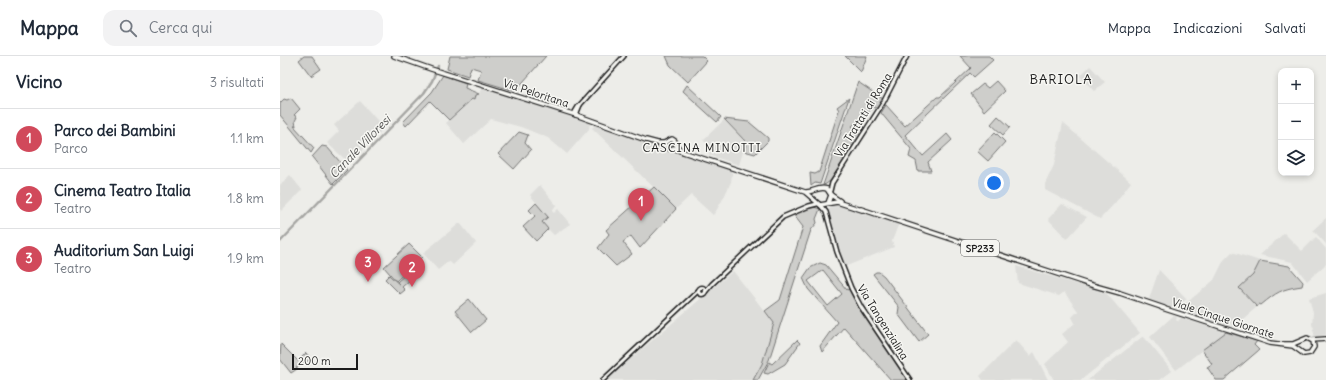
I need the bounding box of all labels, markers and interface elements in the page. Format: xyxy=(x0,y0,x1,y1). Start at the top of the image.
search box xyxy=(103,10,383,46)
text: Mappa xyxy=(20,16,79,40)
icon: search xyxy=(117,17,139,39)
text: Cerca qui xyxy=(149,18,212,37)
text: Mappa xyxy=(1108,19,1151,37)
text: Indicazioni xyxy=(1173,19,1243,37)
text: Salvati xyxy=(1265,19,1306,37)
map controls xyxy=(1278,68,1314,176)
button: + xyxy=(1278,68,1314,104)
street label: Via Trattati di Roma xyxy=(831,70,895,160)
text: Vicino xyxy=(16,71,62,93)
district label: BARIOLA xyxy=(1029,71,1093,88)
text: 3 risultati xyxy=(210,74,264,91)
street label: Via Peloritana xyxy=(501,76,571,110)
button: − xyxy=(1278,104,1314,140)
water label: Canale Villoresi xyxy=(326,111,394,181)
text: Parco dei Bambini xyxy=(54,121,176,140)
text: 1 xyxy=(26,130,32,147)
text: 1.1 km xyxy=(230,130,264,147)
text: Parco xyxy=(54,140,88,157)
district label: CASCINA MINOTTI xyxy=(642,140,762,155)
button: layers xyxy=(1278,140,1314,176)
your location xyxy=(984,173,1004,193)
text: Cinema Teatro Italia xyxy=(54,181,191,200)
pin: 1 xyxy=(628,188,654,221)
text: 2 xyxy=(25,190,33,207)
text: 1.8 km xyxy=(228,190,264,207)
text: Teatro xyxy=(54,200,91,217)
road number: SP233 xyxy=(961,240,999,256)
text: Auditorium San Luigi xyxy=(54,241,194,260)
pin: 3 xyxy=(355,249,381,282)
text: 3 xyxy=(25,250,33,267)
text: 1.9 km xyxy=(228,250,264,267)
pin: 2 xyxy=(399,254,425,287)
text: Teatro xyxy=(54,260,91,277)
street label: Via Tangenzialina xyxy=(854,282,912,362)
street label: Viale Cinque Giornate xyxy=(1170,295,1276,341)
scale bar xyxy=(292,352,358,371)
text: 200 m xyxy=(298,354,331,368)

